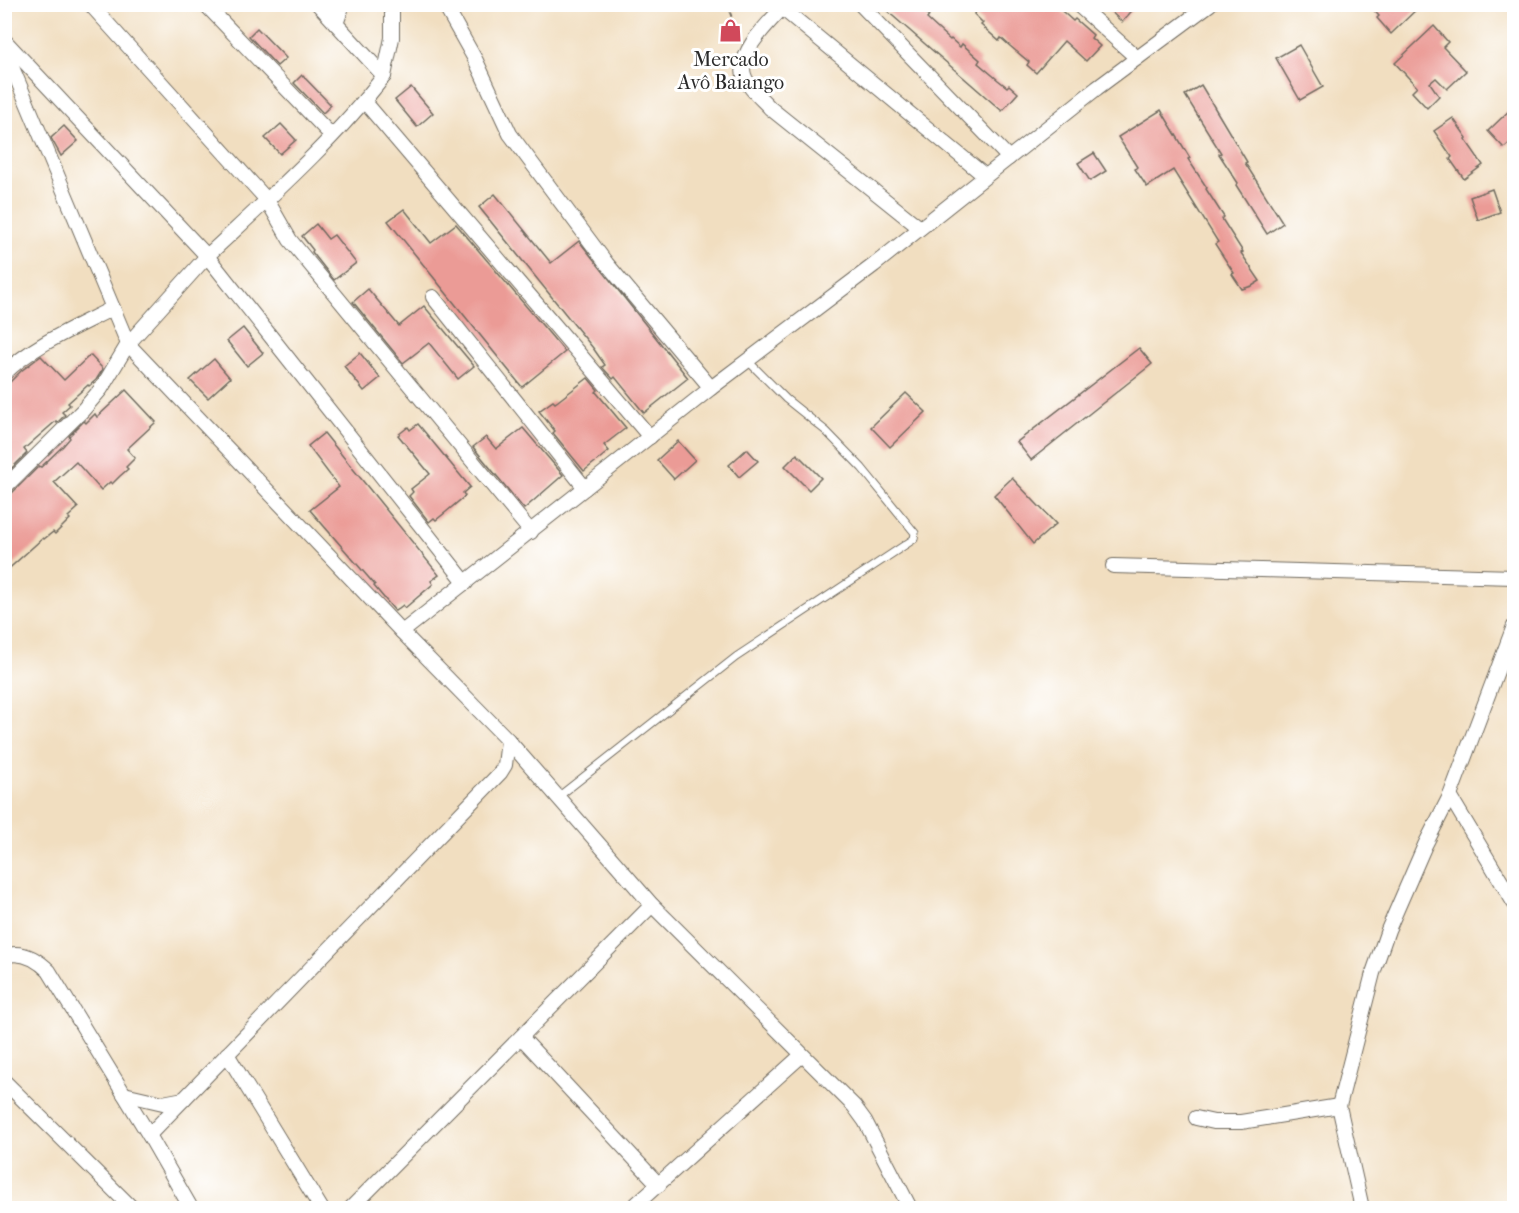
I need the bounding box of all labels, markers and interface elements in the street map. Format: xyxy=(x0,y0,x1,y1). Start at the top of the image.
shop icon: Mercado Avô Baiango xyxy=(718,18,744,44)
place label: Mercado Avô Baiango xyxy=(677,48,784,94)

